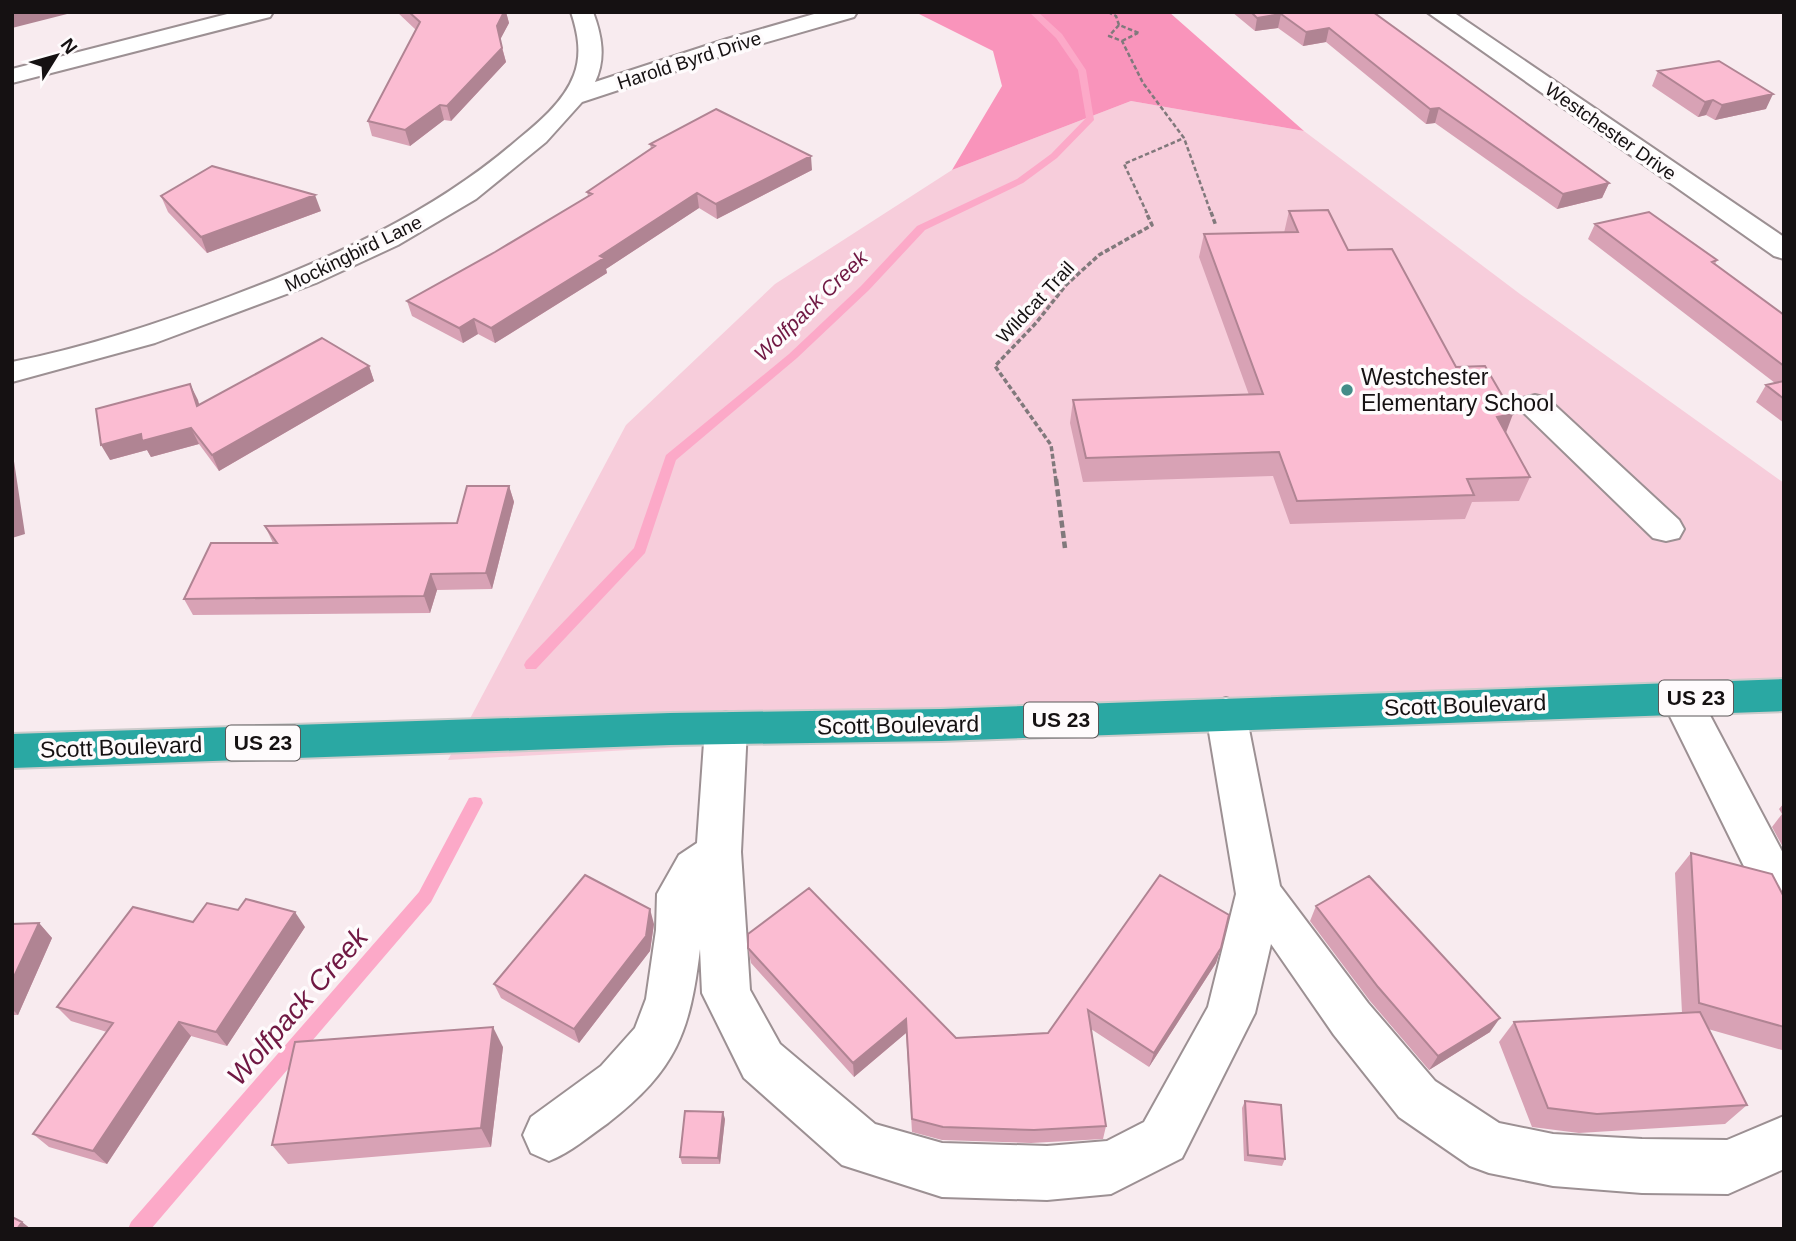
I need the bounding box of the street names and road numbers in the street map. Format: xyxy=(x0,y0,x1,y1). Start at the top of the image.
street label: Harold Byrd Drive xyxy=(615,27,764,94)
street label: Westchester Drive xyxy=(1541,78,1680,184)
street label: Mockingbird Lane xyxy=(281,211,425,296)
street label: Wildcat Trail xyxy=(992,257,1078,347)
road number: US 23 xyxy=(1659,680,1733,716)
street label: Scott Boulevard xyxy=(1383,689,1547,721)
road number: US 23 xyxy=(1024,702,1098,738)
street label: Scott Boulevard xyxy=(817,711,979,739)
road number: US 23 xyxy=(226,726,300,760)
street label: Scott Boulevard xyxy=(39,731,203,763)

